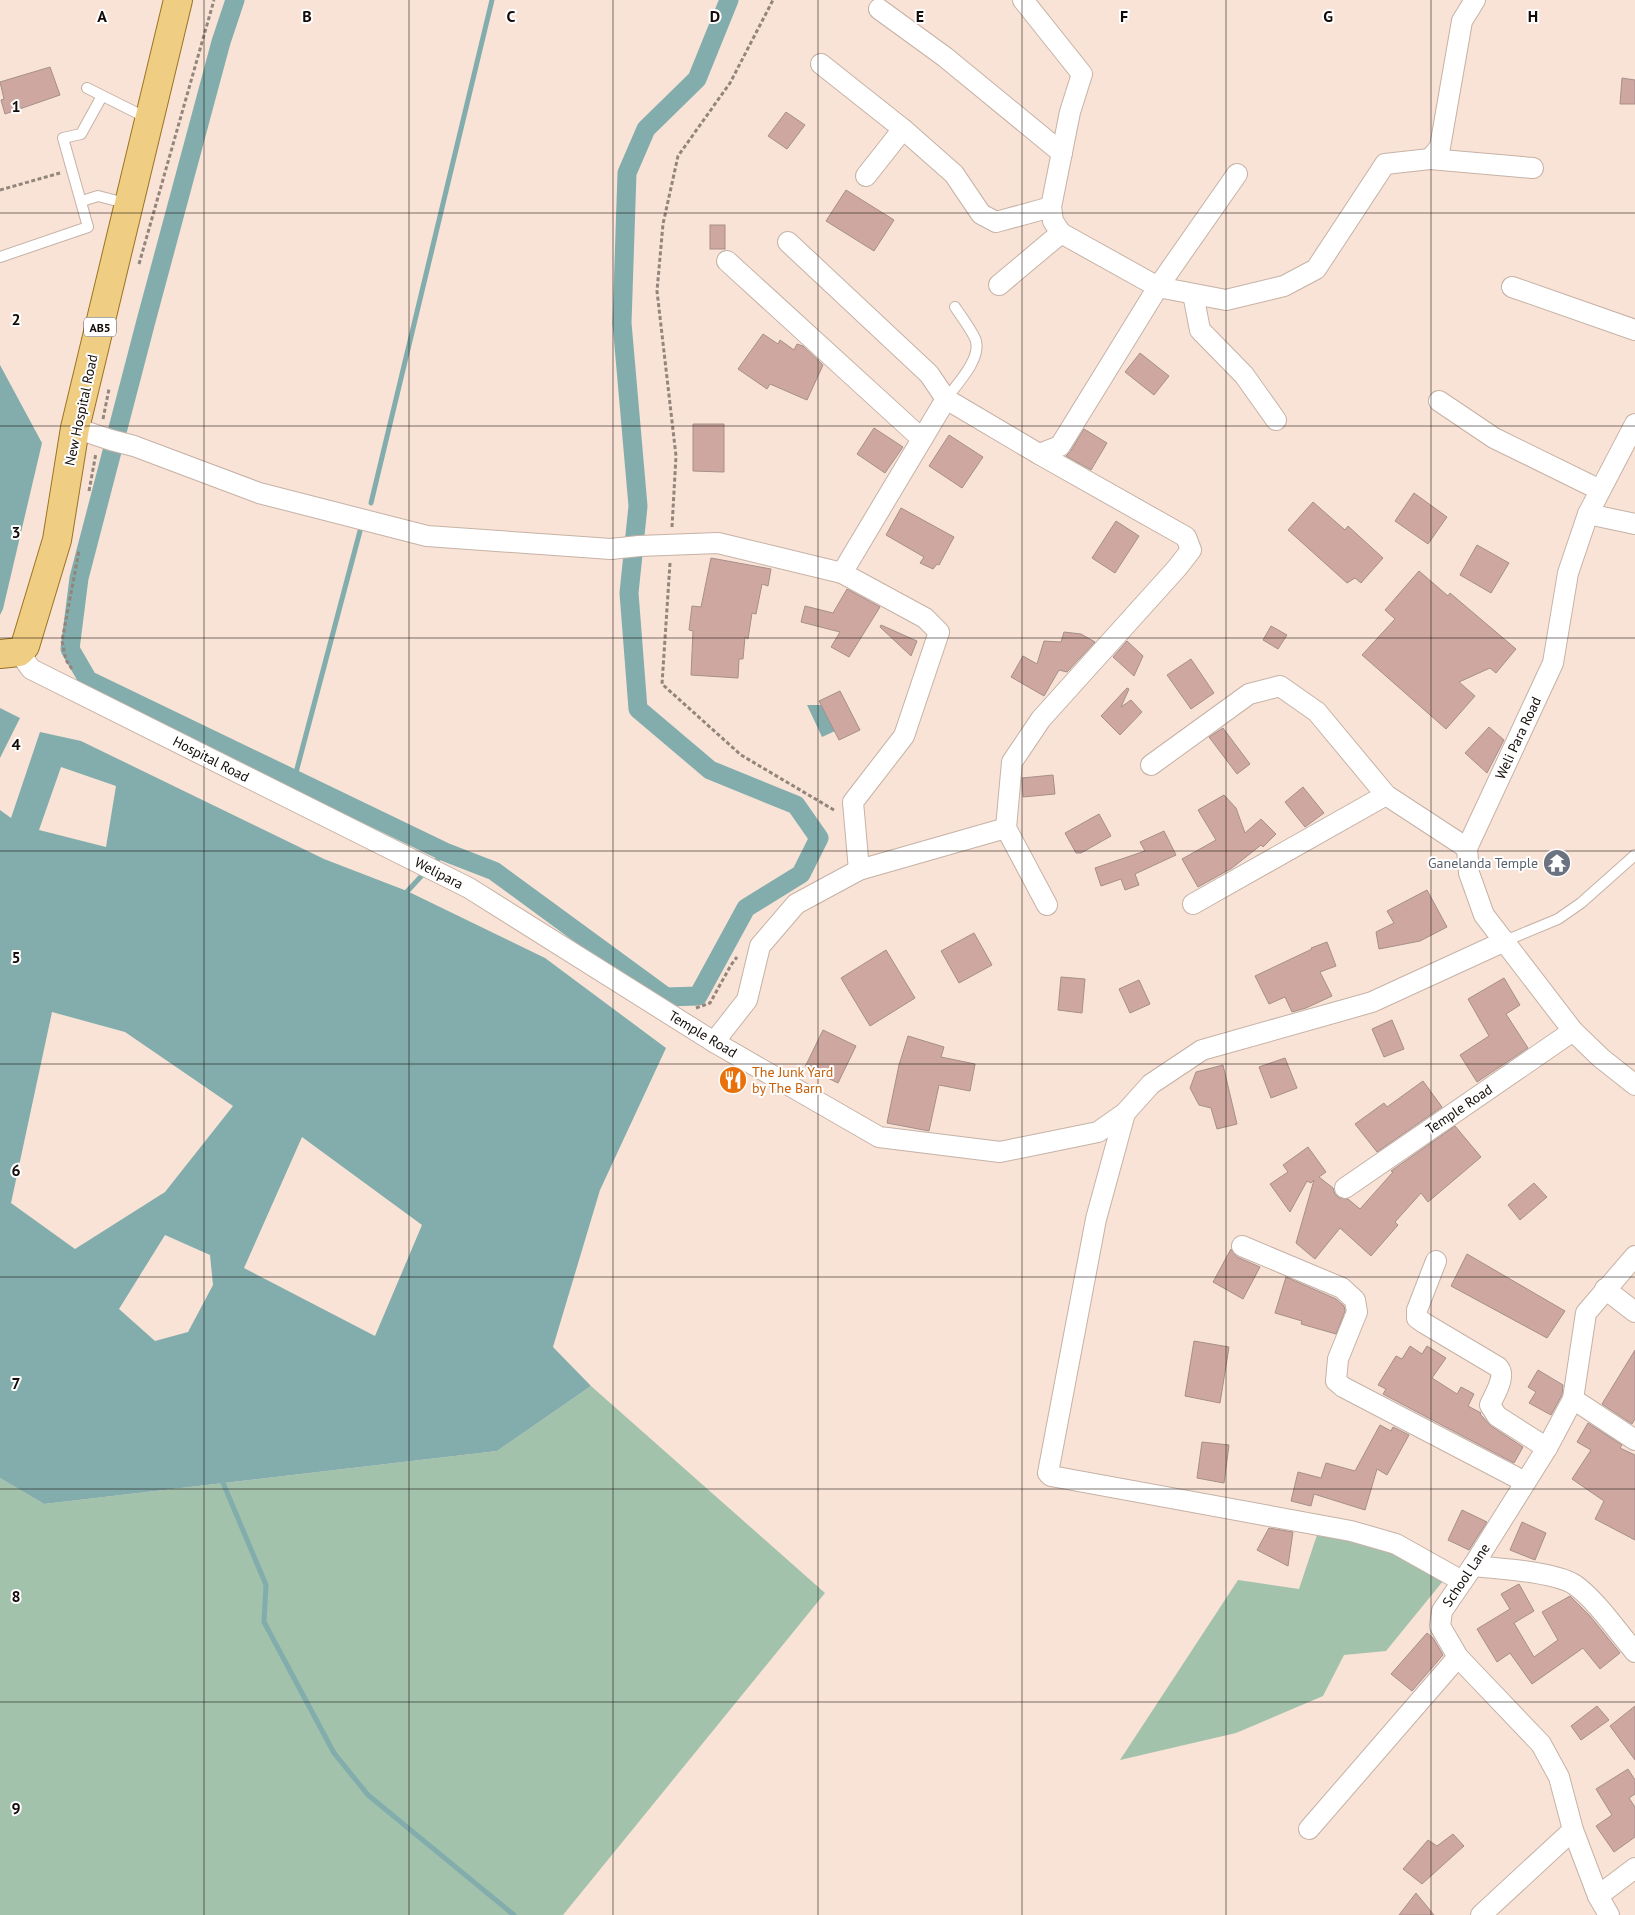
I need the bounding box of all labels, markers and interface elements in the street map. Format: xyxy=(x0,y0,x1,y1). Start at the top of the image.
text: A xyxy=(97,6,107,26)
text: B xyxy=(302,6,312,26)
text: C xyxy=(507,6,516,26)
text: D xyxy=(710,6,720,26)
text: E xyxy=(916,6,924,26)
text: F xyxy=(1120,6,1128,26)
text: G xyxy=(1323,6,1333,26)
text: H xyxy=(1528,6,1538,26)
text: 1 xyxy=(11,96,21,116)
text: 2 xyxy=(11,309,21,329)
road number: AB5 xyxy=(84,318,116,337)
street label: New Hospital Road xyxy=(60,353,102,467)
text: 3 xyxy=(11,522,21,542)
street label: Weli Para Road xyxy=(1491,694,1545,782)
street label: Hospital Road xyxy=(170,732,252,786)
text: 4 xyxy=(11,734,21,754)
temple icon: Ganelanda Temple xyxy=(1542,848,1572,878)
street label: Welipara xyxy=(412,853,466,893)
place label: Ganelanda Temple xyxy=(1428,854,1538,872)
text: 5 xyxy=(11,947,21,967)
street label: Temple Road xyxy=(666,1007,740,1061)
place label: The Junk Yard by The Barn xyxy=(752,1063,833,1097)
restaurant icon: The Junk Yard by The Barn xyxy=(718,1065,748,1095)
street label: Temple Road xyxy=(1422,1080,1496,1138)
text: 6 xyxy=(11,1160,21,1180)
text: 7 xyxy=(11,1373,21,1393)
street label: School Lane xyxy=(1438,1540,1494,1610)
text: 8 xyxy=(11,1586,21,1606)
text: 9 xyxy=(11,1798,21,1818)

